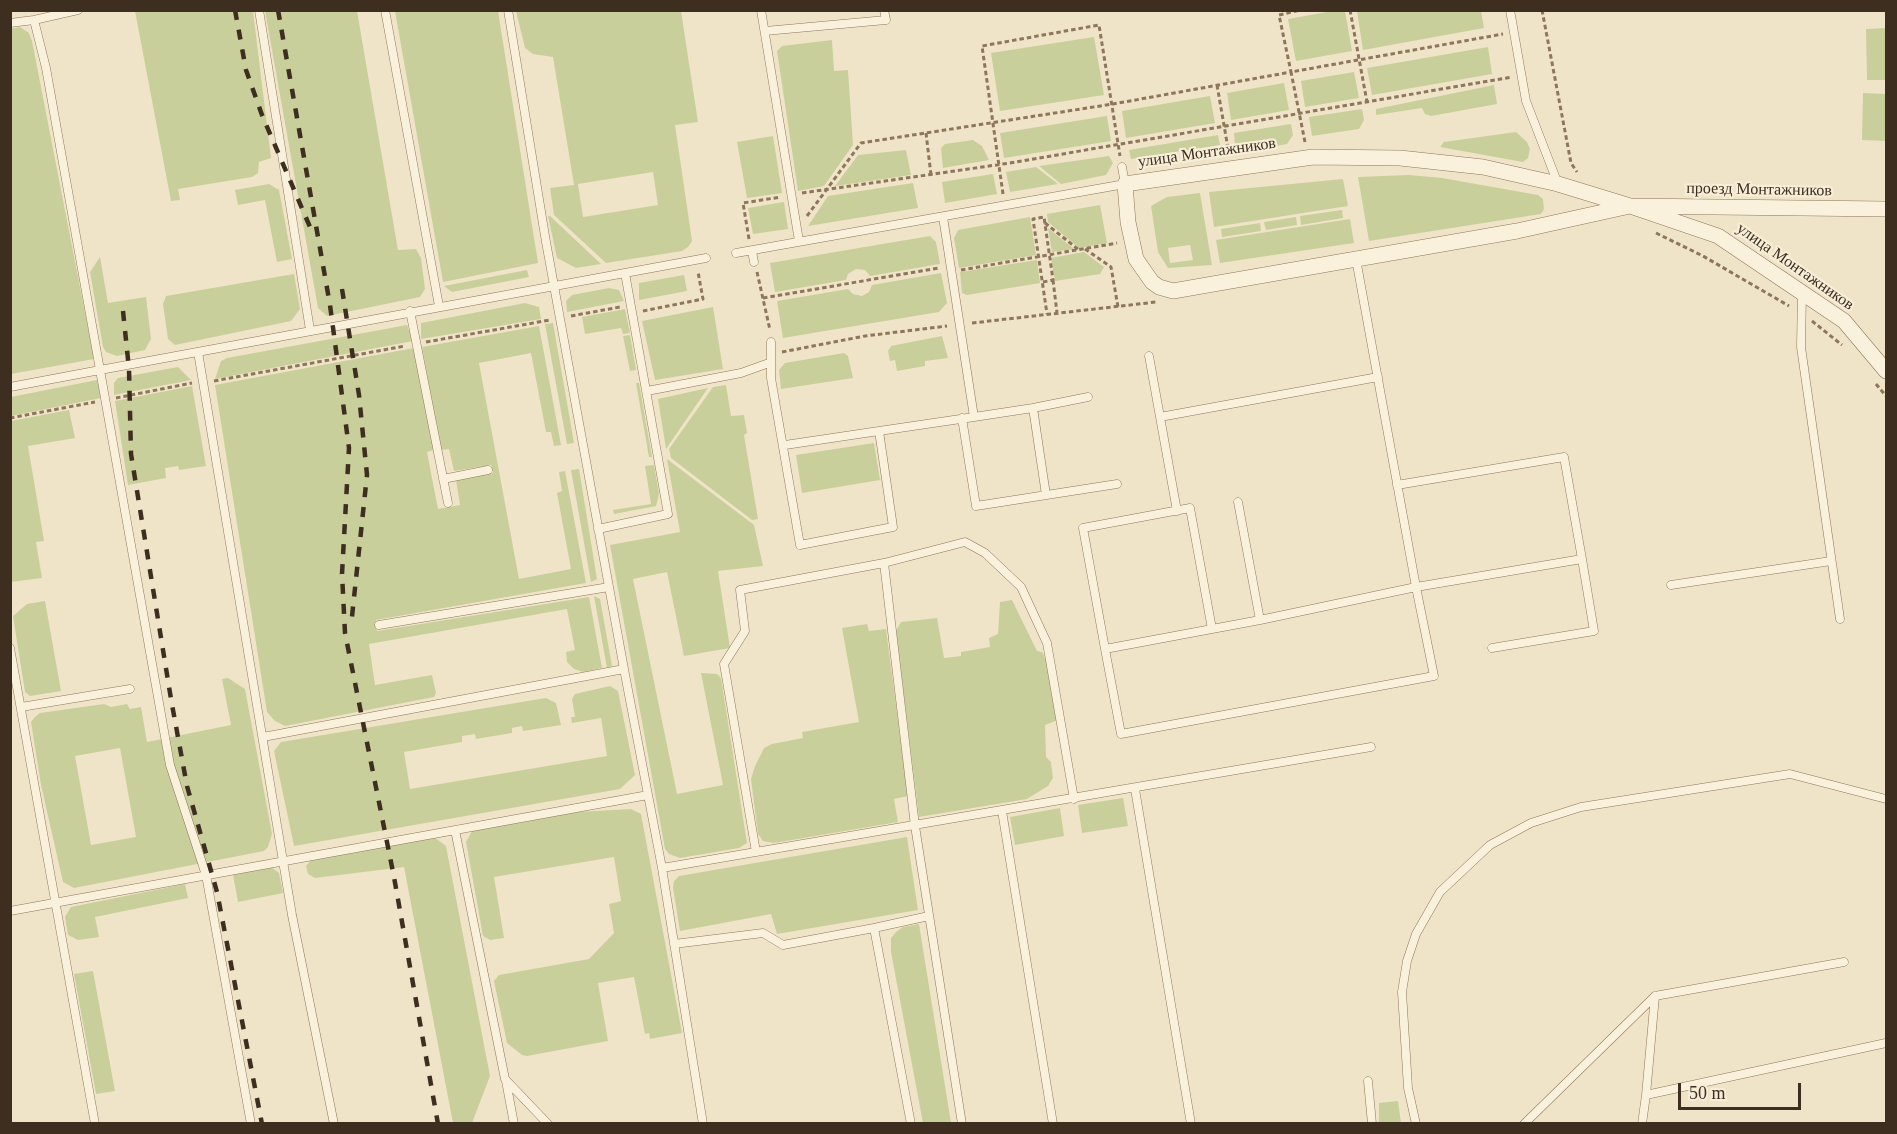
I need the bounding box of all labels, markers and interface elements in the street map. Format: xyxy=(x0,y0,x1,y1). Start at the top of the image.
street label: улица Монтажников xyxy=(1137,134,1277,172)
street label: проезд Монтажников xyxy=(1686,179,1832,201)
street label: улица Монтажников xyxy=(1733,219,1857,315)
scale bar xyxy=(1681,1071,1804,1109)
text: 50 m xyxy=(1689,1083,1726,1103)

